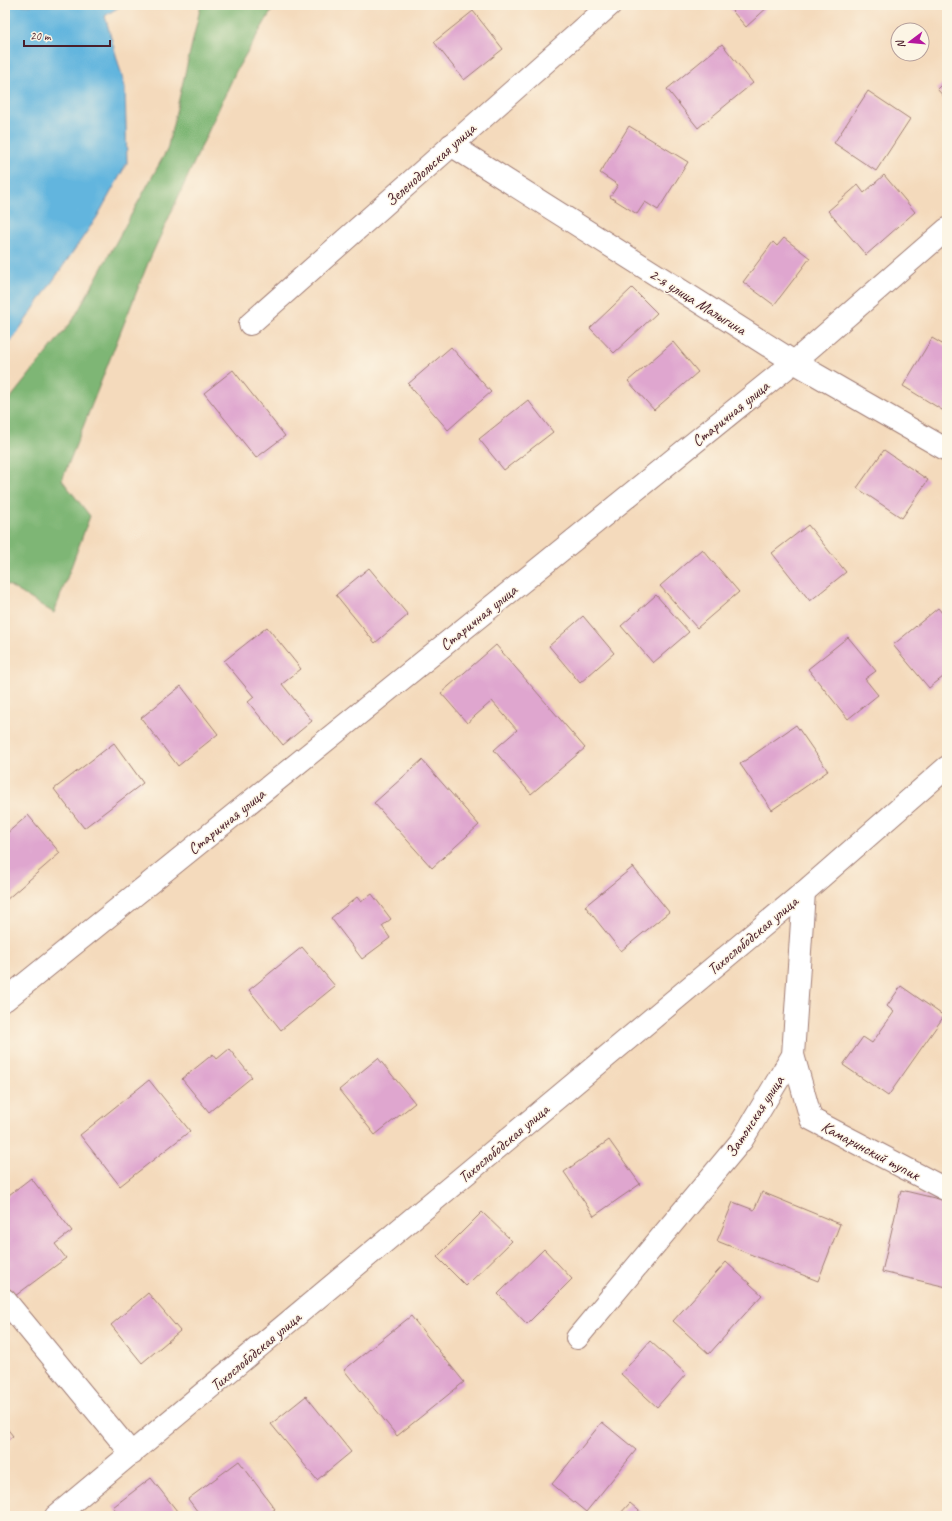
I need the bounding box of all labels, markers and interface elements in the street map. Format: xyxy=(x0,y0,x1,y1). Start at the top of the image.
scale bar xyxy=(24,22,110,48)
north arrow xyxy=(890,22,930,62)
text: 20 m xyxy=(30,28,52,44)
text: N xyxy=(892,37,908,50)
street label: Зеленодольская улица xyxy=(381,118,481,211)
street label: 2-я улица Малыгина xyxy=(645,264,751,340)
street label: Старичная улица xyxy=(688,376,774,451)
street label: Старичная улица xyxy=(436,580,522,655)
street label: Старичная улица xyxy=(184,784,270,859)
street label: Тихослободская улица xyxy=(703,891,803,980)
street label: Затонская улица xyxy=(721,1071,789,1161)
street label: Тихослободская улица xyxy=(454,1099,554,1188)
street label: Камаринский тупик xyxy=(818,1117,924,1186)
street label: Тихослободская улица xyxy=(206,1307,306,1396)

